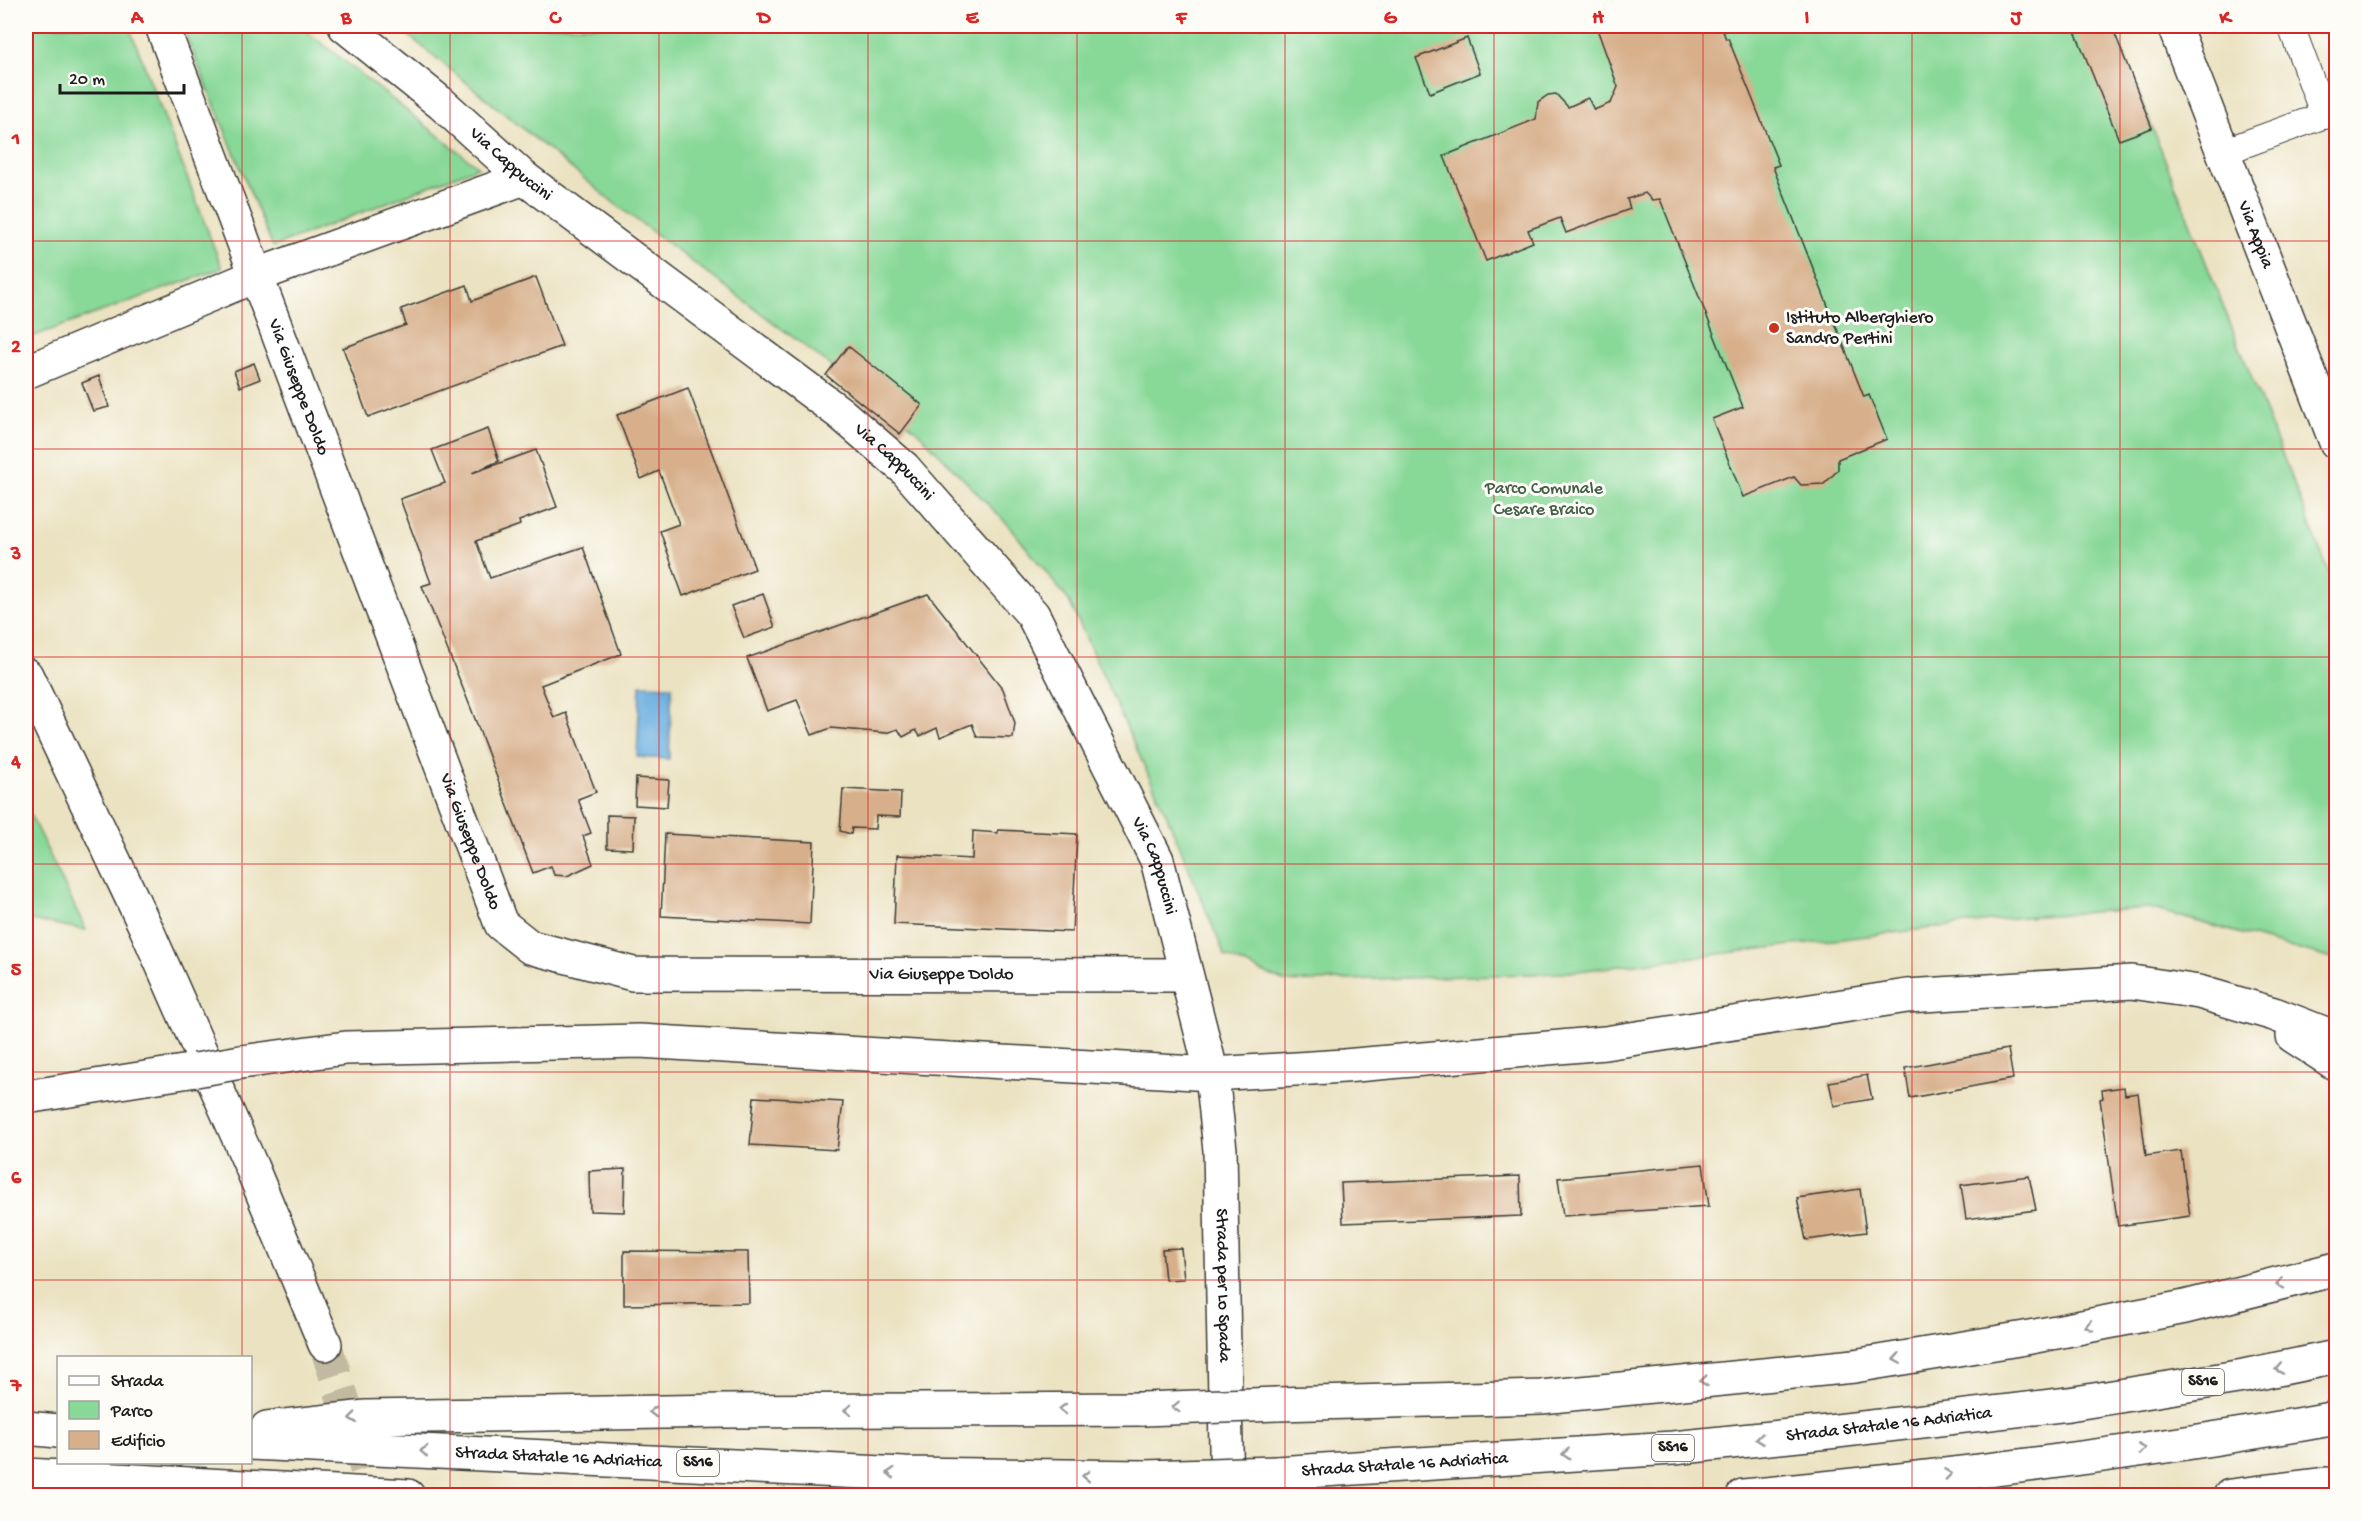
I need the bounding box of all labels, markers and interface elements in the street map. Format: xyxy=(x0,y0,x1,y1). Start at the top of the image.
text: A xyxy=(130,8,145,31)
text: B xyxy=(340,8,352,31)
text: C xyxy=(549,8,563,31)
text: D xyxy=(755,8,771,31)
text: E xyxy=(966,8,980,31)
text: F xyxy=(1175,8,1188,31)
text: G xyxy=(1384,8,1398,31)
text: H xyxy=(1592,8,1604,31)
text: I xyxy=(1805,8,1810,31)
text: J xyxy=(2010,8,2023,31)
text: K xyxy=(2218,8,2233,31)
scale bar xyxy=(60,57,184,95)
text: 20 m xyxy=(69,70,105,91)
street label: Via Cappuccini xyxy=(464,122,556,206)
text: 1 xyxy=(11,129,20,152)
street label: Via Appia xyxy=(2232,197,2278,272)
place label: Istituto Alberghiero Sandro Pertini xyxy=(1786,308,1934,350)
street label: Via Giuseppe Doldo xyxy=(263,315,334,458)
marker: Istituto Alberghiero Sandro Pertini xyxy=(1767,321,1781,335)
text: 2 xyxy=(11,337,21,360)
street label: Via Cappuccini xyxy=(849,419,939,505)
park label: Parco Comunale Cesare Braico xyxy=(1484,479,1604,521)
text: 3 xyxy=(10,544,21,567)
text: 4 xyxy=(10,752,21,775)
street label: Via Giuseppe Doldo xyxy=(434,770,505,913)
street label: Via Cappuccini xyxy=(1126,813,1181,917)
text: 5 xyxy=(11,960,22,983)
street label: Via Giuseppe Doldo xyxy=(869,964,1014,985)
text: 6 xyxy=(11,1168,22,1191)
street label: Strada per Lo Spada xyxy=(1211,1208,1235,1363)
one-way arrow xyxy=(2275,1276,2285,1289)
one-way arrow xyxy=(2085,1319,2095,1332)
one-way arrow xyxy=(1893,1352,1903,1365)
legend xyxy=(57,1356,252,1464)
one-way arrow xyxy=(2274,1362,2284,1375)
road number: SS16 xyxy=(2182,1369,2224,1395)
text: Strada xyxy=(111,1372,165,1393)
one-way arrow xyxy=(1699,1374,1708,1387)
text: 7 xyxy=(10,1376,23,1399)
one-way arrow xyxy=(1172,1401,1181,1414)
text: Parco xyxy=(110,1402,153,1423)
street label: Strada Statale 16 Adriatica xyxy=(1785,1402,1994,1447)
one-way arrow xyxy=(1059,1403,1068,1415)
one-way arrow xyxy=(843,1404,852,1416)
one-way arrow xyxy=(648,1406,657,1418)
one-way arrow xyxy=(348,1411,357,1424)
text: Edificio xyxy=(111,1432,165,1453)
one-way arrow xyxy=(1756,1432,1765,1445)
road number: SS16 xyxy=(1652,1435,1694,1461)
street label: Strada Statale 16 Adriatica xyxy=(455,1442,664,1473)
one-way arrow xyxy=(2137,1444,2146,1456)
one-way arrow xyxy=(419,1445,428,1458)
one-way arrow xyxy=(1561,1447,1570,1460)
street label: Strada Statale 16 Adriatica xyxy=(1301,1448,1510,1482)
road number: SS16 xyxy=(677,1450,719,1476)
one-way arrow xyxy=(887,1467,896,1480)
one-way arrow xyxy=(1943,1469,1952,1481)
one-way arrow xyxy=(1082,1470,1091,1482)

